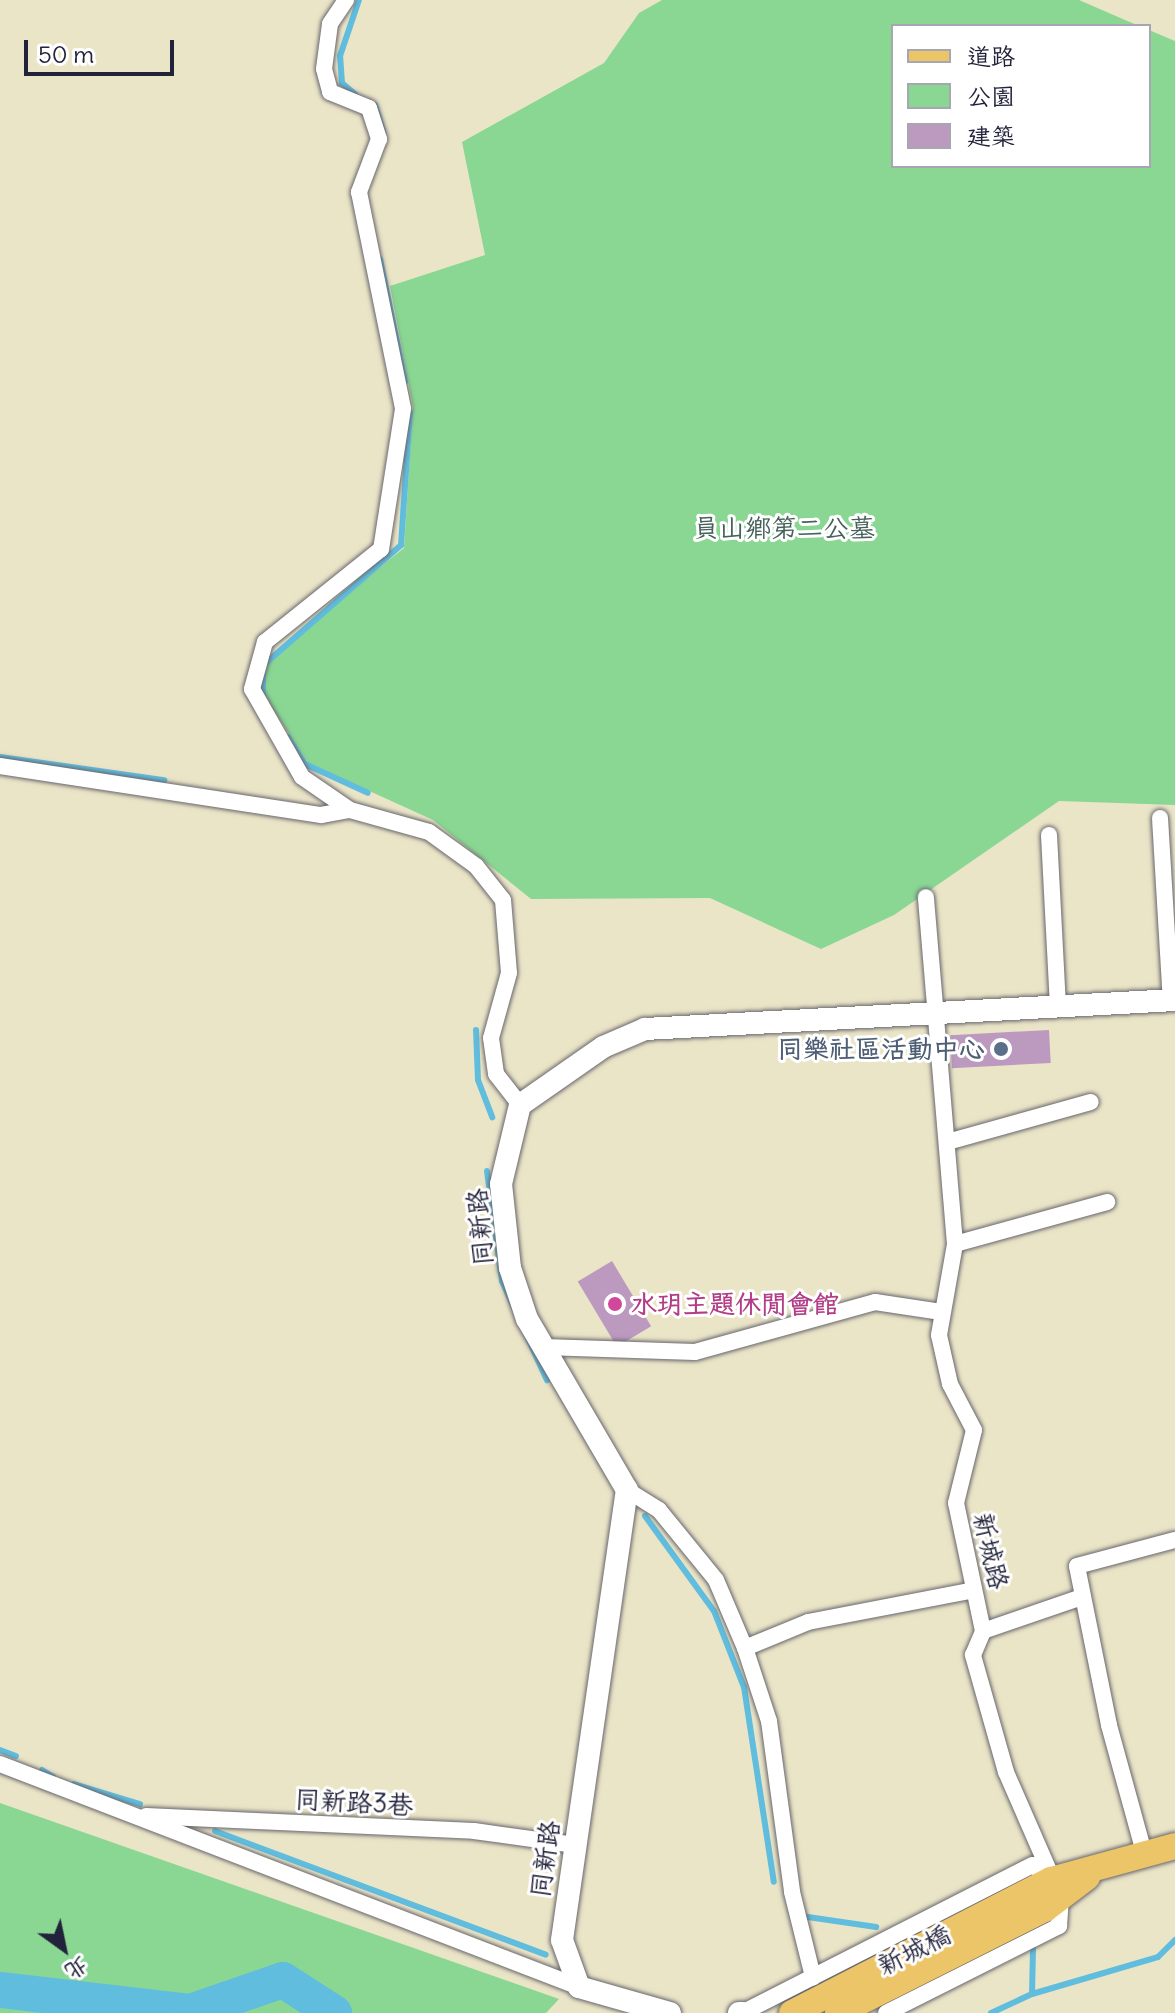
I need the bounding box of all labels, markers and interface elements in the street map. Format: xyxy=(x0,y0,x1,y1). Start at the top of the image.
scale bar xyxy=(28,24,178,74)
legend xyxy=(891,24,1151,168)
text: 50 m xyxy=(38,39,94,69)
text: 道路 xyxy=(967,41,1015,71)
text: 公園 xyxy=(967,81,1015,111)
text: 建築 xyxy=(967,121,1015,151)
park label: 員山鄉第二公墓 xyxy=(693,512,875,544)
place label: 同樂社區活動中心 xyxy=(777,1033,985,1065)
marker: 同樂社區活動中心 xyxy=(992,1040,1010,1058)
street label: 同新路 xyxy=(461,1187,499,1267)
place label: 水玥主題休閒會館 xyxy=(631,1288,839,1320)
marker: 水玥主題休閒會館 xyxy=(606,1295,624,1313)
street label: 新城路 xyxy=(967,1509,1015,1593)
street label: 同新路3巷 xyxy=(294,1783,414,1821)
street label: 同新路 xyxy=(524,1818,566,1900)
north arrow xyxy=(24,1909,104,1989)
street label: 新城橋 xyxy=(872,1918,956,1982)
text: 北 xyxy=(60,1951,94,1987)

